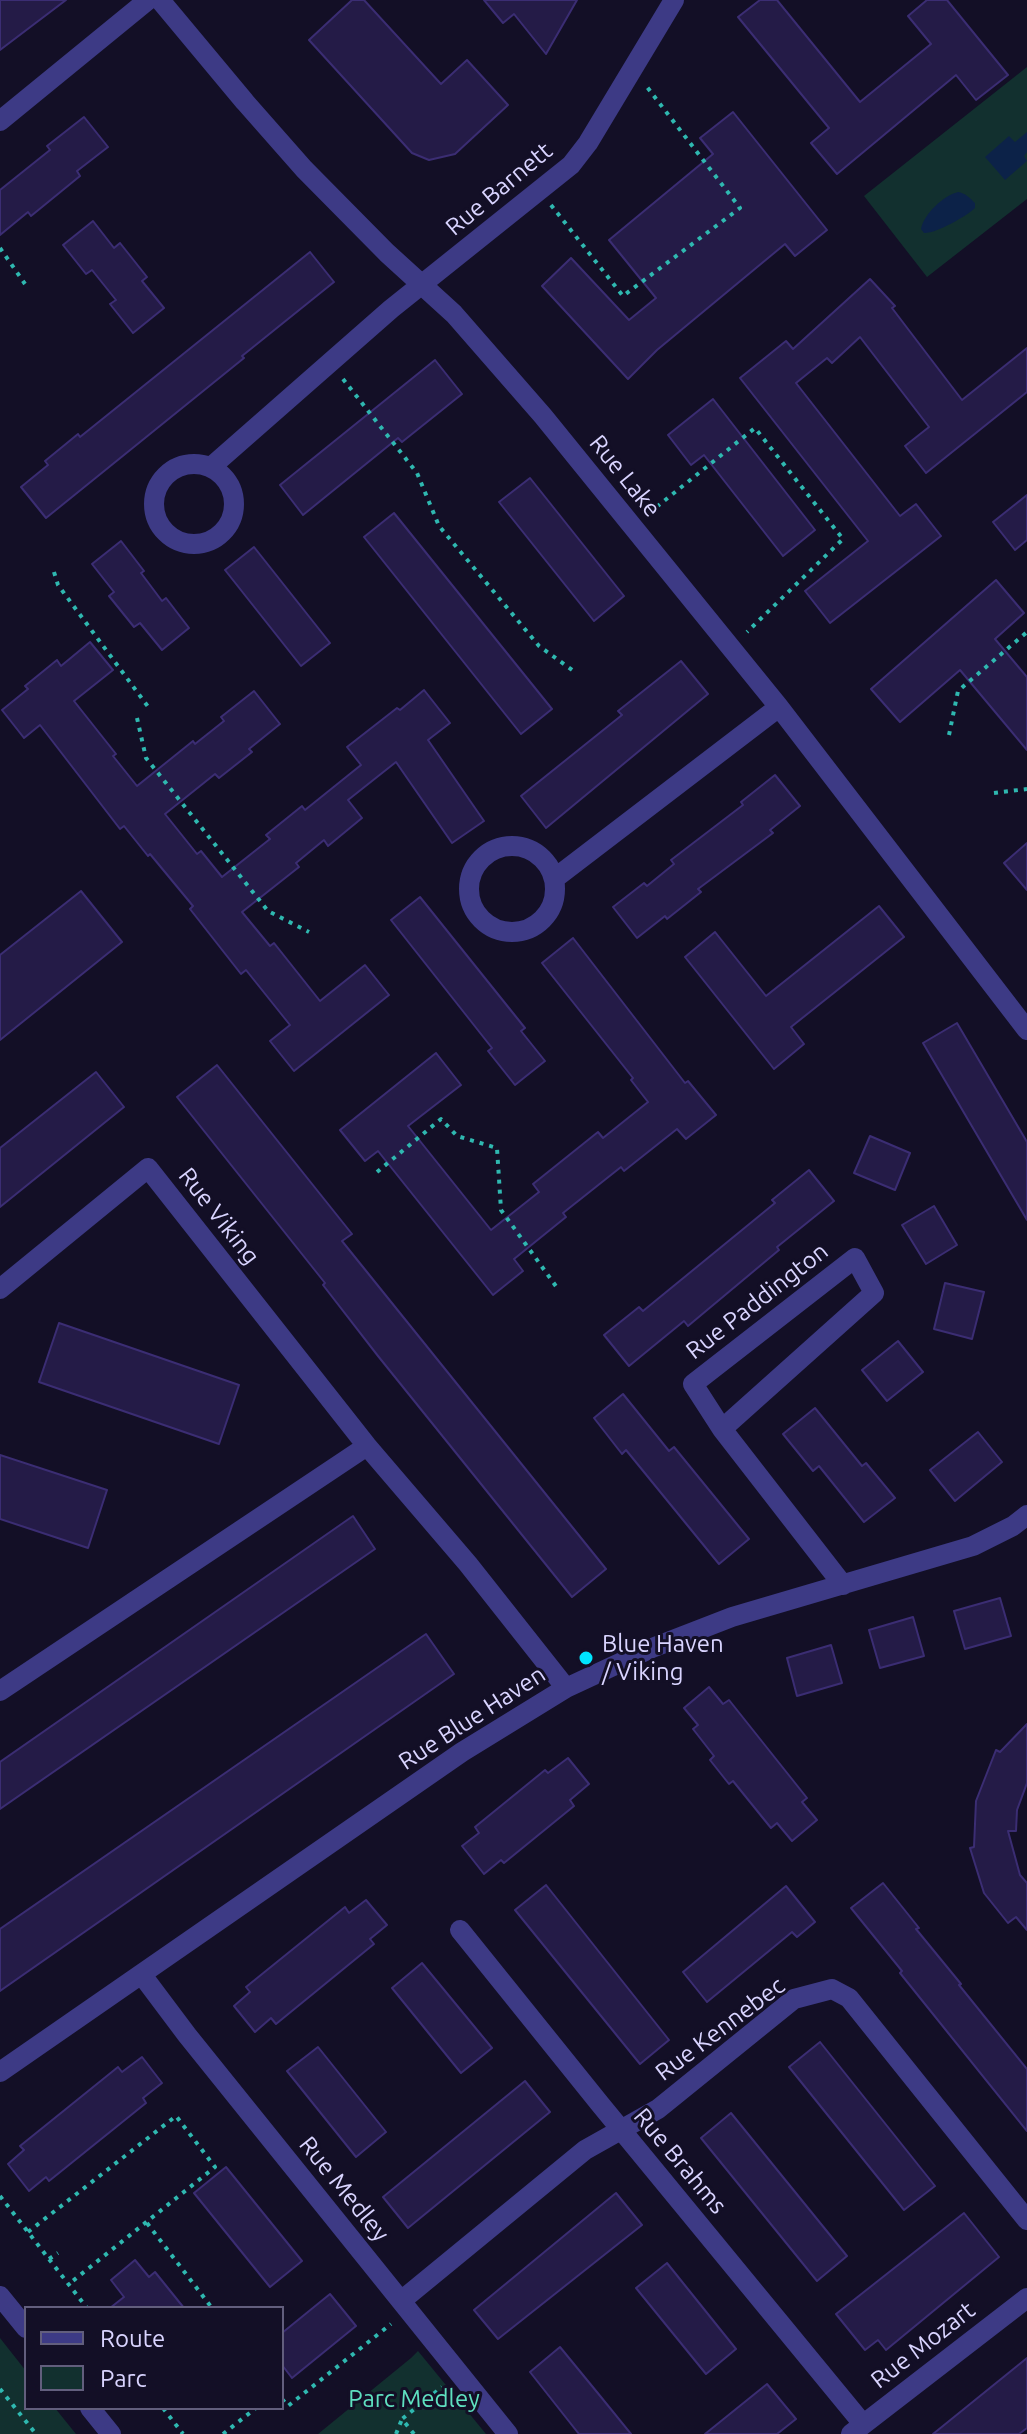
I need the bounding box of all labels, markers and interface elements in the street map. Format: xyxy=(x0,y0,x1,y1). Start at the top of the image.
street label: Rue Barnett xyxy=(440,136,558,242)
street label: Rue Lake xyxy=(583,429,667,523)
street label: Rue Viking xyxy=(172,1162,266,1270)
street label: Rue Paddington xyxy=(680,1237,834,1365)
place label: Blue Haven / Viking xyxy=(602,1630,724,1686)
marker: Blue Haven / Viking xyxy=(577,1649,595,1667)
street label: Rue Blue Haven xyxy=(393,1660,551,1776)
street label: Rue Kennebec xyxy=(650,1971,790,2087)
street label: Rue Brahms xyxy=(628,2102,732,2220)
street label: Rue Medley xyxy=(293,2131,395,2247)
street label: Rue Mozart xyxy=(865,2296,981,2394)
legend xyxy=(24,2306,284,2410)
text: Route xyxy=(100,2325,165,2352)
text: Parc xyxy=(100,2365,147,2392)
park label: Parc Medley xyxy=(348,2385,480,2413)

